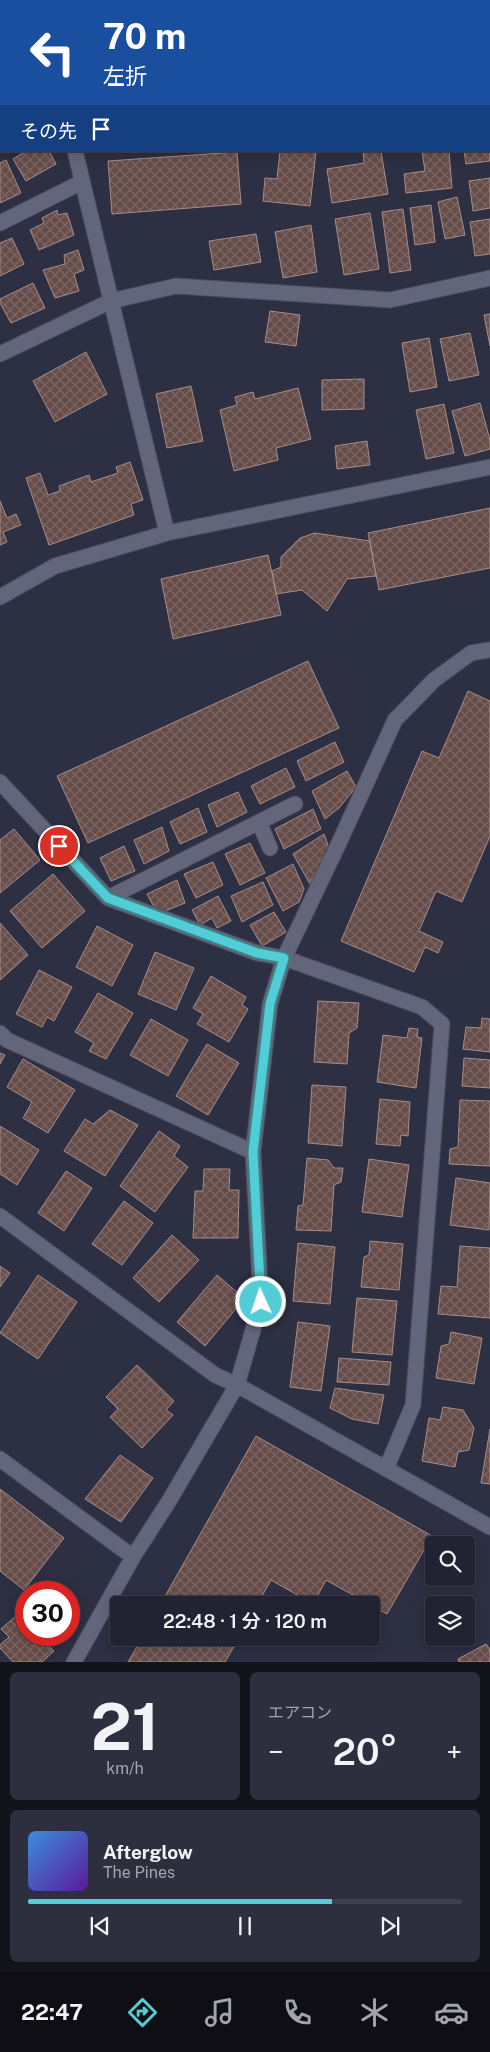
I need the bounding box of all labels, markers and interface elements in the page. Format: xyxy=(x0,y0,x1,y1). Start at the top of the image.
text: 70 m xyxy=(103,16,186,57)
icon: left xyxy=(20,20,85,85)
text: 左折 xyxy=(103,63,147,89)
icon: arrive xyxy=(87,115,115,143)
text: その先 xyxy=(20,120,77,142)
pin xyxy=(38,825,80,867)
icon: arrive xyxy=(45,832,73,860)
position arrow xyxy=(234,1275,286,1327)
map controls xyxy=(425,1536,475,1646)
button: search xyxy=(425,1536,475,1586)
speed limit sign: 30 xyxy=(15,1581,80,1646)
button: layers xyxy=(425,1596,475,1646)
text: 22:48 · 1 分 · 120 m xyxy=(163,1610,327,1632)
text: 21 xyxy=(90,1688,160,1765)
text: エアコン xyxy=(268,1703,332,1722)
text: 20° xyxy=(332,1729,398,1774)
text: − xyxy=(268,1735,284,1768)
text: + xyxy=(446,1735,462,1768)
text: km/h xyxy=(106,1759,144,1778)
text: Afterglow xyxy=(103,1841,193,1863)
text: The Pines xyxy=(103,1863,175,1882)
icon: previous xyxy=(86,1912,114,1940)
icon: pause xyxy=(231,1912,259,1940)
icon: next xyxy=(376,1912,404,1940)
icon: directions xyxy=(125,1995,160,2030)
icon: music xyxy=(202,1995,237,2030)
icon: phone xyxy=(280,1995,315,2030)
icon: climate xyxy=(357,1995,392,2030)
icon: car xyxy=(434,1995,469,2030)
text: 22:47 xyxy=(21,1999,83,2025)

